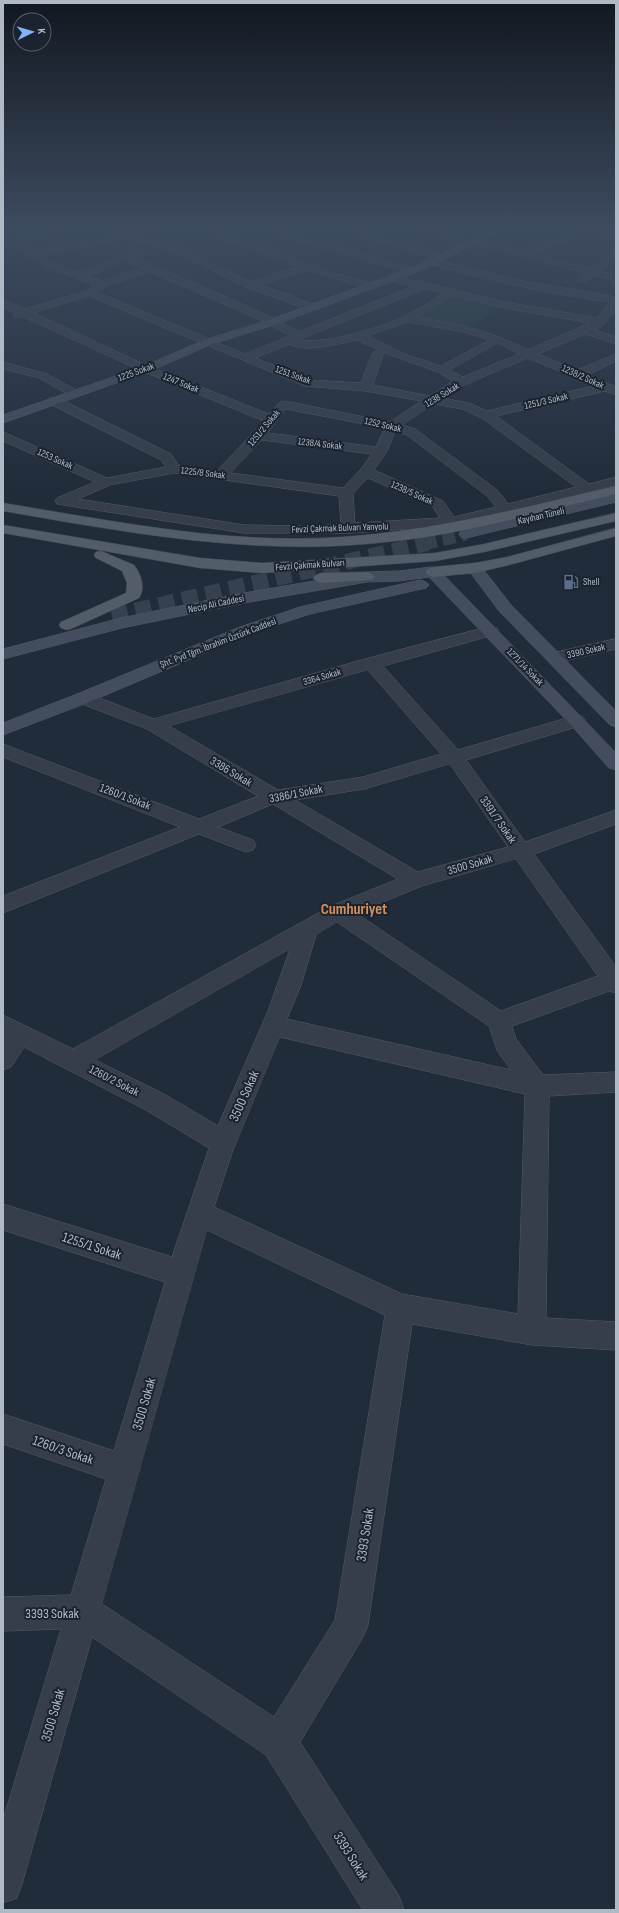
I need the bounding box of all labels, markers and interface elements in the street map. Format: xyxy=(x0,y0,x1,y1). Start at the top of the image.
north arrow xyxy=(12,12,52,52)
text: K xyxy=(35,28,48,35)
street label: 1225 Sokak xyxy=(116,360,156,384)
street label: 1238/2 Sokak xyxy=(560,362,606,392)
street label: 1251 Sokak xyxy=(274,363,312,387)
street label: 1247 Sokak xyxy=(161,370,201,396)
street label: 1238 Sokak xyxy=(423,380,461,410)
street label: 1251/3 Sokak xyxy=(523,390,569,412)
street label: 1251/2 Sokak xyxy=(245,407,283,449)
street label: 1252 Sokak xyxy=(363,415,403,435)
street label: 1238/4 Sokak xyxy=(297,435,343,453)
street label: 1253 Sokak xyxy=(35,446,75,472)
street label: 1225/8 Sokak xyxy=(180,464,226,482)
street label: 1238/5 Sokak xyxy=(389,478,435,508)
street label: Kayıhan Tüneli xyxy=(516,505,566,527)
street label: Fevzi Çakmak Bulvarı Yanyolu xyxy=(291,520,389,536)
street label: Fevzi Çakmak Bulvarı xyxy=(275,557,345,573)
fuel station icon: Shell xyxy=(562,573,580,591)
place label: Shell xyxy=(583,576,599,588)
street label: Necip Ali Caddesi xyxy=(187,592,245,616)
street label: Şht. Pyd Tğm. İbrahim Öztürk Caddesi xyxy=(158,615,278,671)
street label: 3390 Sokak xyxy=(566,641,606,661)
street label: 1271/14 Sokak xyxy=(504,646,546,688)
street label: 3364 Sokak xyxy=(302,666,342,688)
street label: 3386 Sokak xyxy=(207,754,255,791)
street label: 1260/1 Sokak xyxy=(97,780,153,814)
street label: 3386/1 Sokak xyxy=(268,781,324,807)
street label: 3391/7 Sokak xyxy=(476,793,520,847)
street label: 3500 Sokak xyxy=(446,851,495,879)
district label: Cumhuriyet xyxy=(321,900,387,919)
street label: 1260/2 Sokak xyxy=(86,1062,142,1100)
street label: 3500 Sokak xyxy=(225,1067,263,1124)
street label: 1255/1 Sokak xyxy=(60,1228,124,1264)
street label: 3500 Sokak xyxy=(128,1375,160,1432)
street label: 1260/3 Sokak xyxy=(30,1432,96,1469)
street label: 3393 Sokak xyxy=(352,1506,378,1563)
street label: 3393 Sokak xyxy=(25,1605,80,1622)
street label: 3500 Sokak xyxy=(37,1686,69,1743)
street label: 3393 Sokak xyxy=(330,1829,373,1884)

